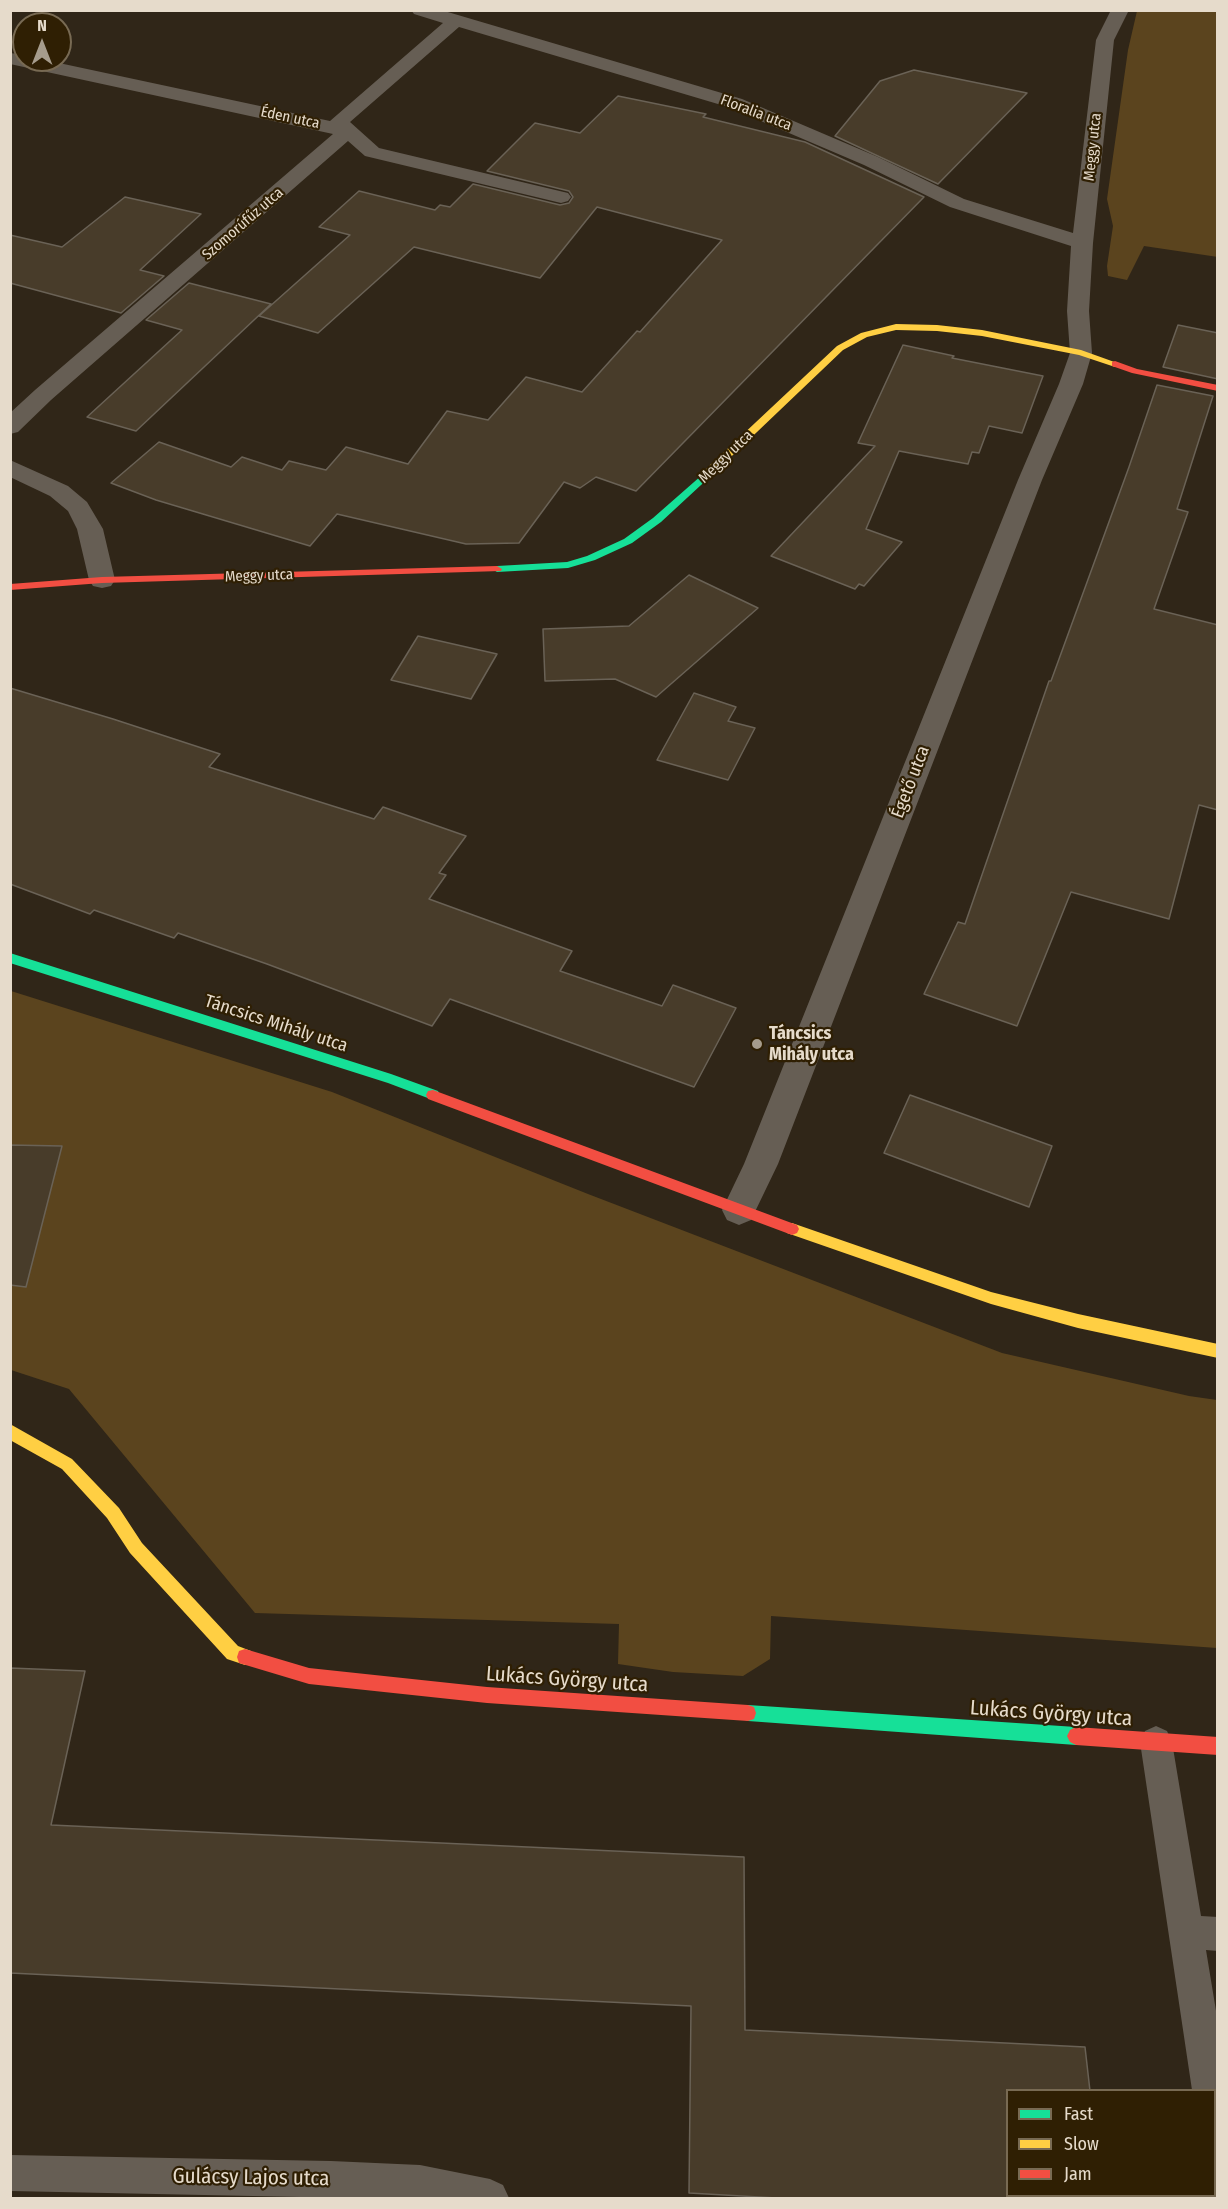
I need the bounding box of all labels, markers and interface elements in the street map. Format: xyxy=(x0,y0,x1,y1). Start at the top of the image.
north arrow xyxy=(12,12,72,72)
text: N xyxy=(37,16,47,35)
street label: Floralia utca xyxy=(718,91,794,135)
street label: Éden utca xyxy=(259,103,321,133)
street label: Meggy utca xyxy=(1080,112,1106,182)
street label: Szomorúfűz utca xyxy=(199,184,287,264)
street label: Meggy utca xyxy=(695,427,757,487)
street label: Meggy utca xyxy=(224,566,294,586)
street label: Égető utca xyxy=(887,743,935,821)
street label: Táncsics Mihály utca xyxy=(202,991,350,1057)
place label: Táncsics Mihály utca xyxy=(769,1023,854,1066)
marker: Táncsics Mihály utca xyxy=(750,1037,764,1051)
street label: Lukács György utca xyxy=(485,1662,649,1698)
street label: Lukács György utca xyxy=(969,1696,1133,1732)
legend xyxy=(1006,2089,1216,2197)
text: Fast xyxy=(1064,2103,1093,2125)
text: Slow xyxy=(1064,2133,1099,2155)
text: Jam xyxy=(1064,2163,1092,2185)
street label: Gulácsy Lajos utca xyxy=(172,2164,330,2192)

